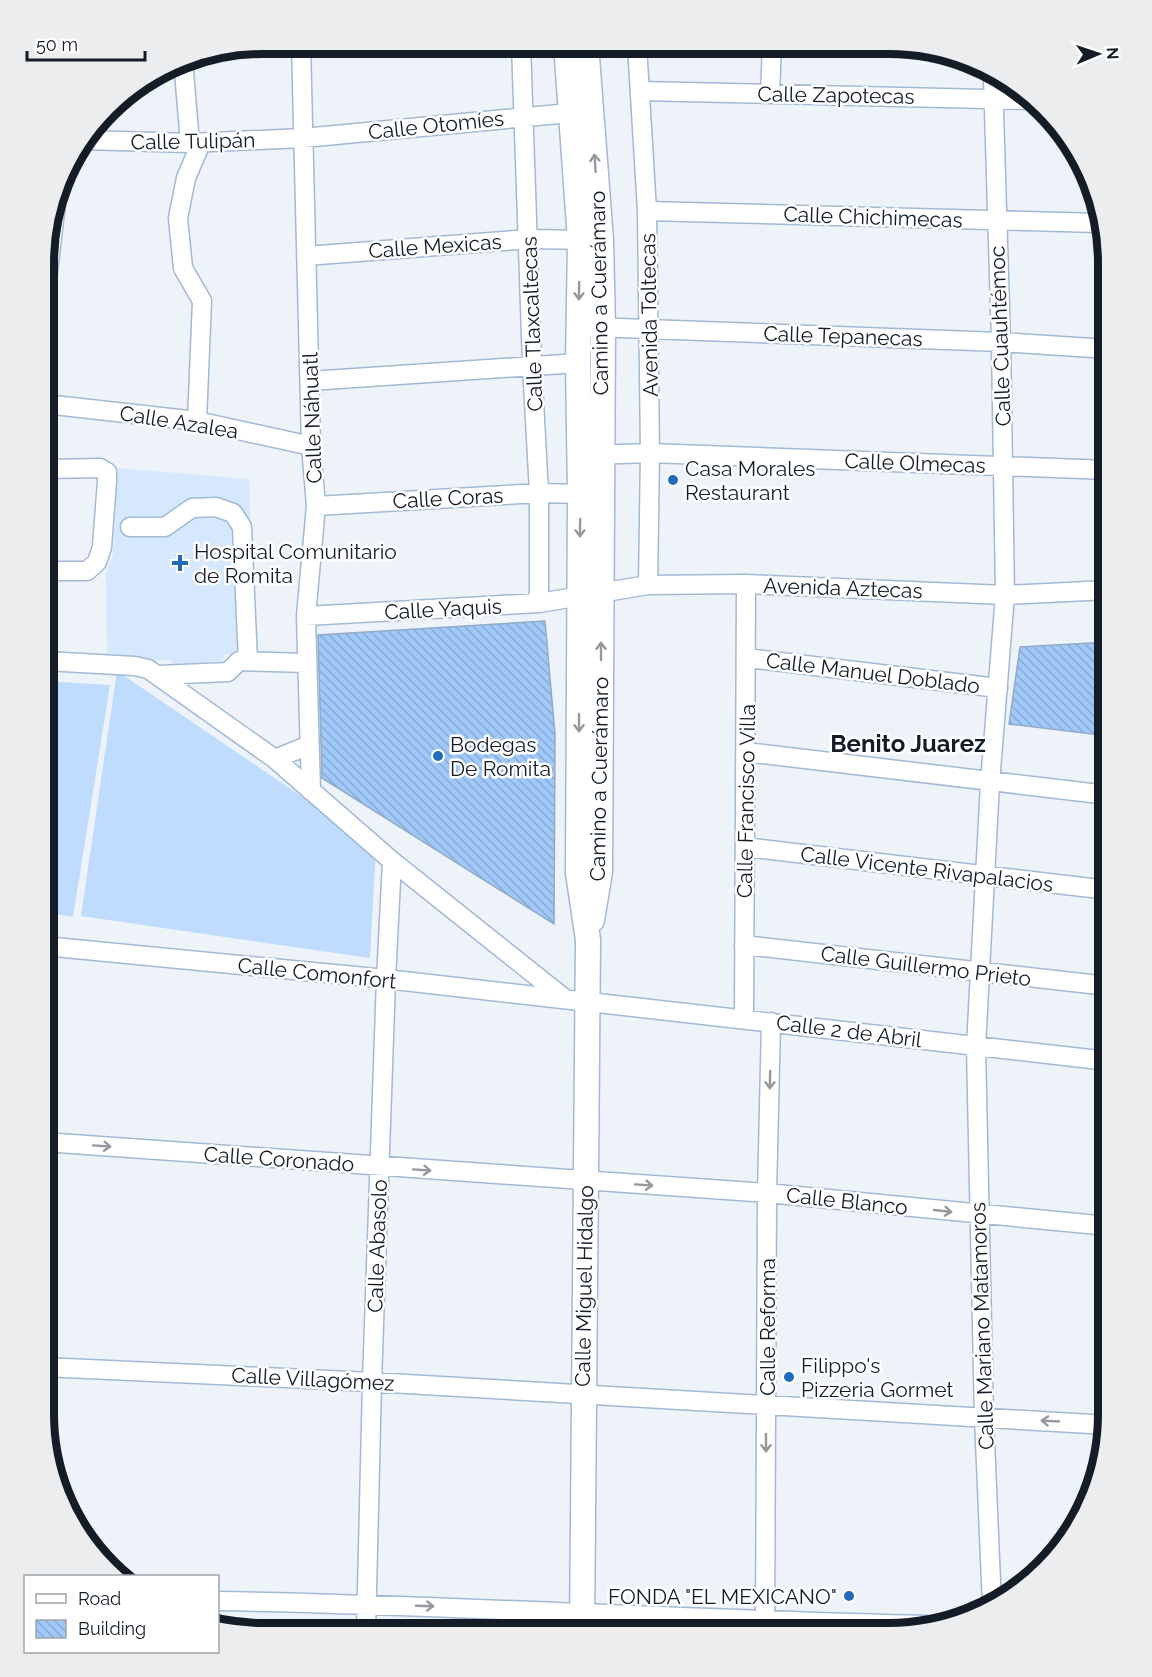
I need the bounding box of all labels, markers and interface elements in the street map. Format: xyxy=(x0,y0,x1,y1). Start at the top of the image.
scale bar xyxy=(27,24,146,62)
north arrow xyxy=(1068,24,1128,84)
text: 50 m xyxy=(36,34,78,55)
text: N xyxy=(1103,47,1122,60)
street label: Calle Zapotecas xyxy=(757,81,915,109)
street label: Calle Otomíes xyxy=(367,105,505,145)
street label: Calle Tulipán xyxy=(130,127,256,155)
one-way arrow xyxy=(589,153,600,173)
street label: Camino a Cuerámaro xyxy=(585,190,613,396)
street label: Calle Chichimecas xyxy=(783,201,963,233)
street label: Calle Mexicas xyxy=(368,229,502,263)
street label: Avenida Toltecas xyxy=(635,233,663,397)
street label: Calle Tlaxcaltecas xyxy=(516,236,548,412)
street label: Calle Cuauhtémoc xyxy=(984,245,1016,427)
one-way arrow xyxy=(573,281,585,301)
street label: Calle Tepanecas xyxy=(763,321,923,351)
street label: Calle Náhuatl xyxy=(297,352,327,484)
street label: Calle Azalea xyxy=(118,400,240,444)
street label: Calle Olmecas xyxy=(844,448,986,478)
place label: Casa Morales Restaurant xyxy=(685,456,815,505)
marker: Casa Morales Restaurant xyxy=(666,473,680,487)
street label: Calle Coras xyxy=(392,483,504,513)
one-way arrow xyxy=(574,518,586,538)
place label: Hospital Comunitario de Romita xyxy=(194,539,397,588)
marker: Hospital Comunitario de Romita xyxy=(171,554,189,572)
street label: Avenida Aztecas xyxy=(763,573,923,603)
street label: Calle Yaquis xyxy=(384,593,502,625)
one-way arrow xyxy=(595,642,607,662)
street label: Calle Manuel Doblado xyxy=(765,647,981,699)
street label: Camino a Cuerámaro xyxy=(585,676,613,882)
street label: Calle Francisco Villa xyxy=(732,704,760,898)
one-way arrow xyxy=(573,713,585,733)
district label: Benito Juarez xyxy=(830,729,986,758)
place label: Bodegas De Romita xyxy=(450,732,551,781)
marker: Bodegas De Romita xyxy=(431,749,445,763)
street label: Calle Vicente Rivapalacios xyxy=(799,841,1055,897)
street label: Calle Guillermo Prieto xyxy=(819,941,1033,991)
street label: Calle Comonfort xyxy=(236,952,398,994)
street label: Calle 2 de Abril xyxy=(775,1010,923,1052)
one-way arrow xyxy=(764,1070,775,1090)
one-way arrow xyxy=(92,1141,112,1152)
street label: Calle Coronado xyxy=(203,1141,355,1177)
one-way arrow xyxy=(412,1164,432,1175)
street label: Calle Abasolo xyxy=(362,1179,392,1313)
one-way arrow xyxy=(633,1179,653,1190)
street label: Calle Blanco xyxy=(785,1182,909,1220)
street label: Calle Miguel Hidalgo xyxy=(570,1185,598,1387)
street label: Calle Mariano Matamoros xyxy=(965,1202,999,1450)
one-way arrow xyxy=(932,1206,952,1217)
street label: Calle Reforma xyxy=(755,1258,780,1396)
place label: Filippo's Pizzeria Gormet xyxy=(801,1353,954,1402)
street label: Calle Villagómez xyxy=(231,1362,395,1396)
marker: Filippo's Pizzeria Gormet xyxy=(782,1370,796,1384)
one-way arrow xyxy=(1040,1415,1060,1426)
one-way arrow xyxy=(760,1433,772,1453)
legend xyxy=(24,1575,219,1653)
place label: FONDA "EL MEXICANO" xyxy=(608,1584,837,1609)
text: Road xyxy=(78,1588,121,1609)
marker: FONDA "EL MEXICANO" xyxy=(842,1589,856,1603)
one-way arrow xyxy=(415,1600,435,1612)
text: Building xyxy=(78,1618,146,1639)

